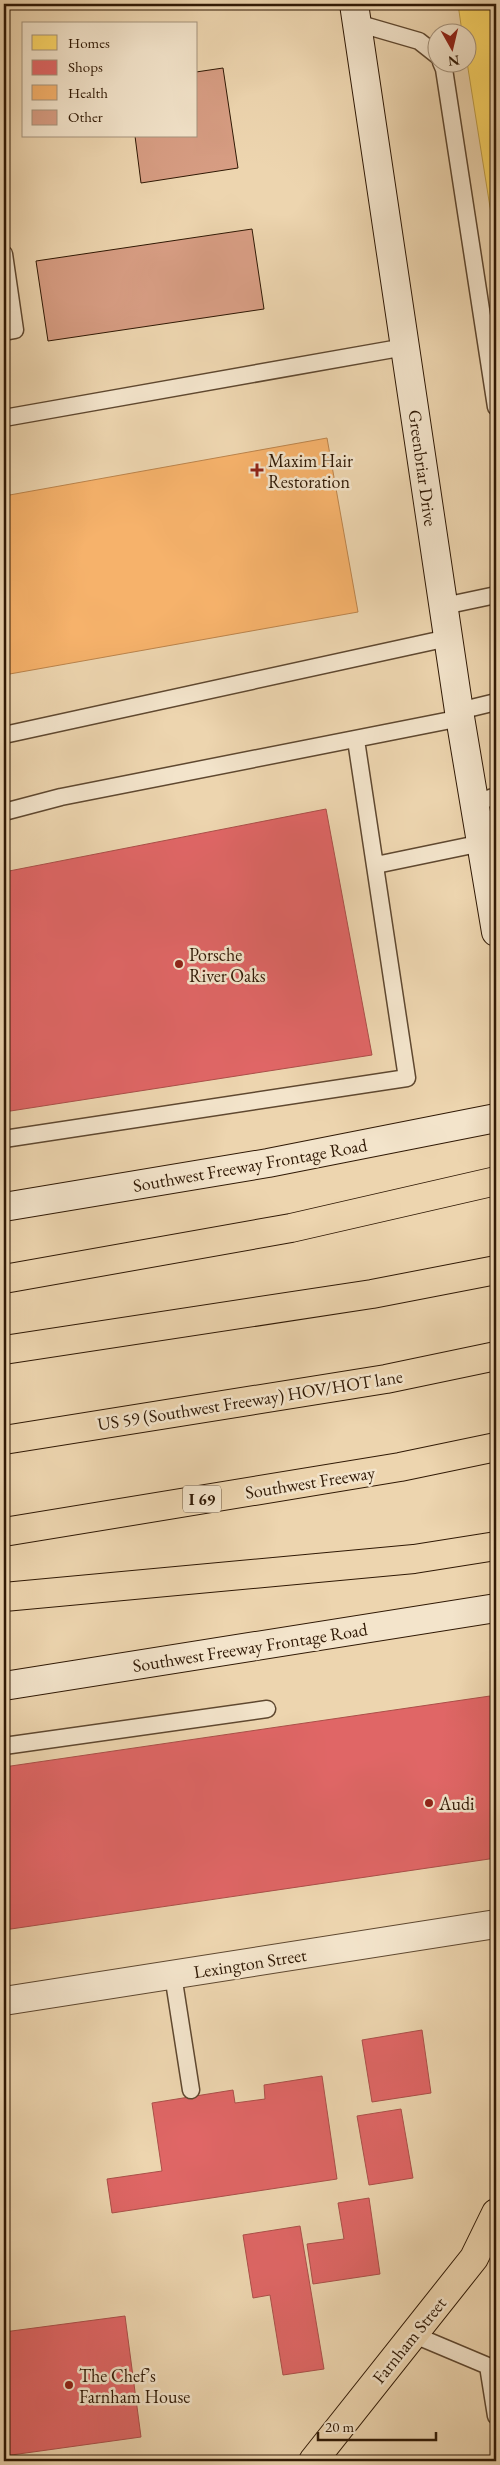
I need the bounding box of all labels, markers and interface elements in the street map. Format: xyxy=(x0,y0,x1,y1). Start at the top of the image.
legend xyxy=(22,22,198,138)
north arrow xyxy=(428,22,478,72)
text: Homes xyxy=(68,33,110,52)
text: N xyxy=(446,51,461,71)
text: Shops xyxy=(68,57,103,76)
text: Health xyxy=(68,83,108,102)
text: Other xyxy=(68,107,103,126)
street label: Greenbriar Drive xyxy=(403,408,443,528)
place label: Maxim Hair Restoration xyxy=(268,449,353,493)
marker: Maxim Hair Restoration xyxy=(250,463,264,477)
place label: Porsche River Oaks xyxy=(189,943,266,987)
marker: Porsche River Oaks xyxy=(173,958,185,970)
street label: Southwest Freeway Frontage Road xyxy=(131,1133,370,1197)
street label: US 59 (Southwest Freeway) HOV/HOT lane xyxy=(96,1364,404,1436)
street label: Southwest Freeway xyxy=(243,1460,377,1504)
road number: I 69 xyxy=(183,1486,221,1512)
street label: Southwest Freeway Frontage Road xyxy=(131,1617,370,1677)
place label: Audi xyxy=(438,1792,475,1815)
marker: Audi xyxy=(423,1797,435,1809)
street label: Lexington Street xyxy=(192,1943,308,1983)
street label: Farnham Street xyxy=(367,2292,451,2388)
place label: The Chef’s Farnham House xyxy=(79,2364,190,2408)
marker: The Chef’s Farnham House xyxy=(63,2379,75,2391)
scale bar xyxy=(318,2410,435,2442)
text: 20 m xyxy=(325,2417,354,2436)

